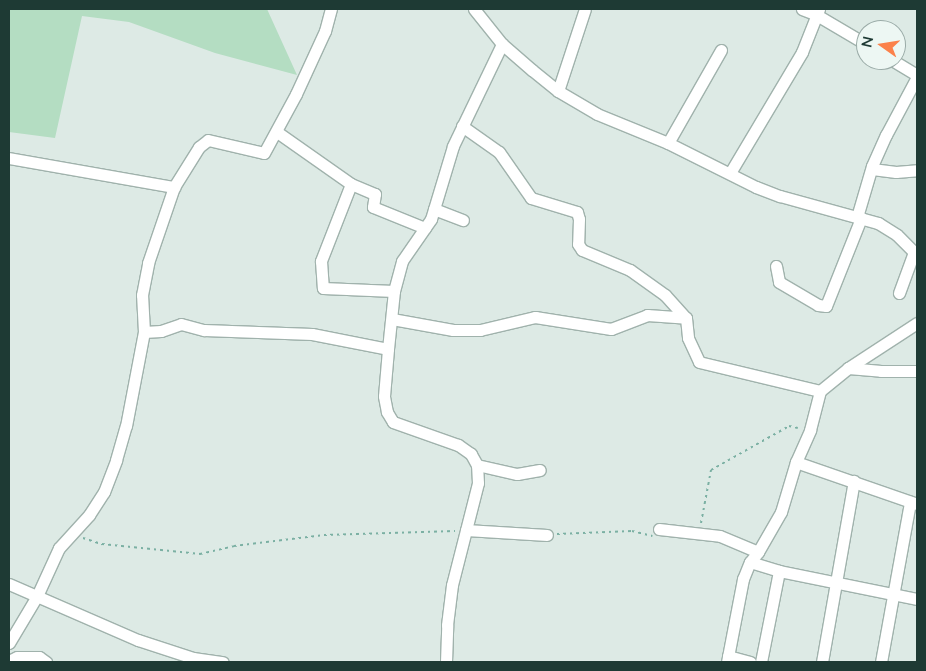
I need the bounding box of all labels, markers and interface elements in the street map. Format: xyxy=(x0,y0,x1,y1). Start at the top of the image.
north arrow xyxy=(856,20,906,70)
text: N xyxy=(857,35,876,49)

